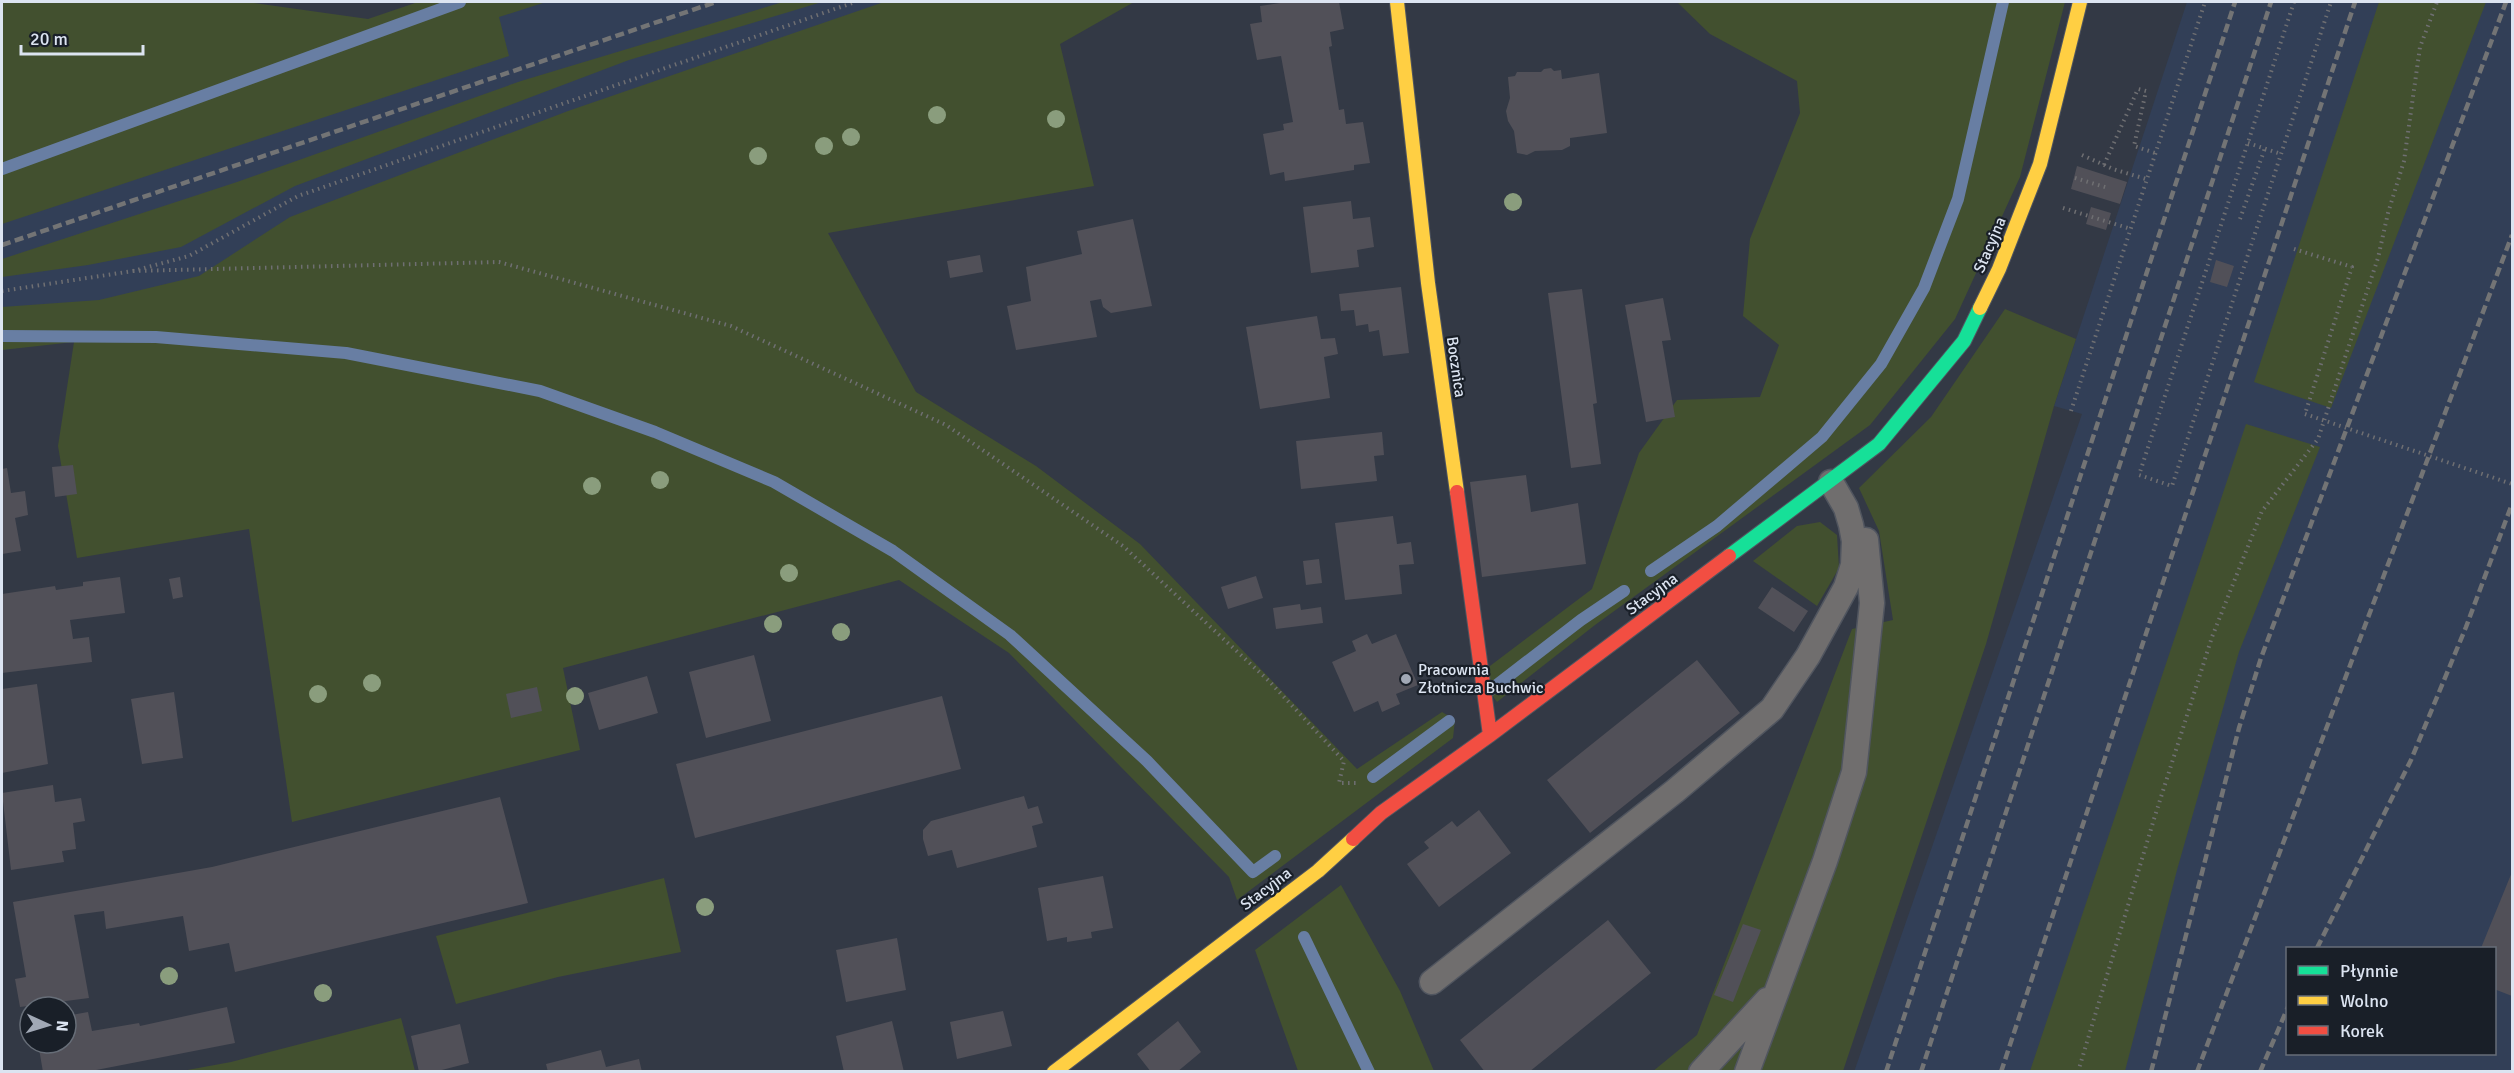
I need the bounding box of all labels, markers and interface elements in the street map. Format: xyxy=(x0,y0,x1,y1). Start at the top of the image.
scale bar xyxy=(21,18,142,56)
text: 20 m xyxy=(30,28,68,50)
street label: Stacyjna xyxy=(1969,214,2011,276)
street label: Bocznica xyxy=(1442,335,1470,399)
street label: Stacyjna xyxy=(1622,569,1682,619)
place label: Pracownia Złotnicza Buchwic xyxy=(1418,660,1544,698)
marker: Pracownia Złotnicza Buchwic xyxy=(1399,672,1413,686)
street label: Stacyjna xyxy=(1236,863,1296,915)
legend xyxy=(2286,947,2496,1055)
text: Płynnie xyxy=(2340,960,2398,982)
text: Wolno xyxy=(2340,990,2388,1012)
north arrow xyxy=(18,995,78,1055)
text: N xyxy=(52,1020,72,1032)
text: Korek xyxy=(2340,1020,2384,1042)

